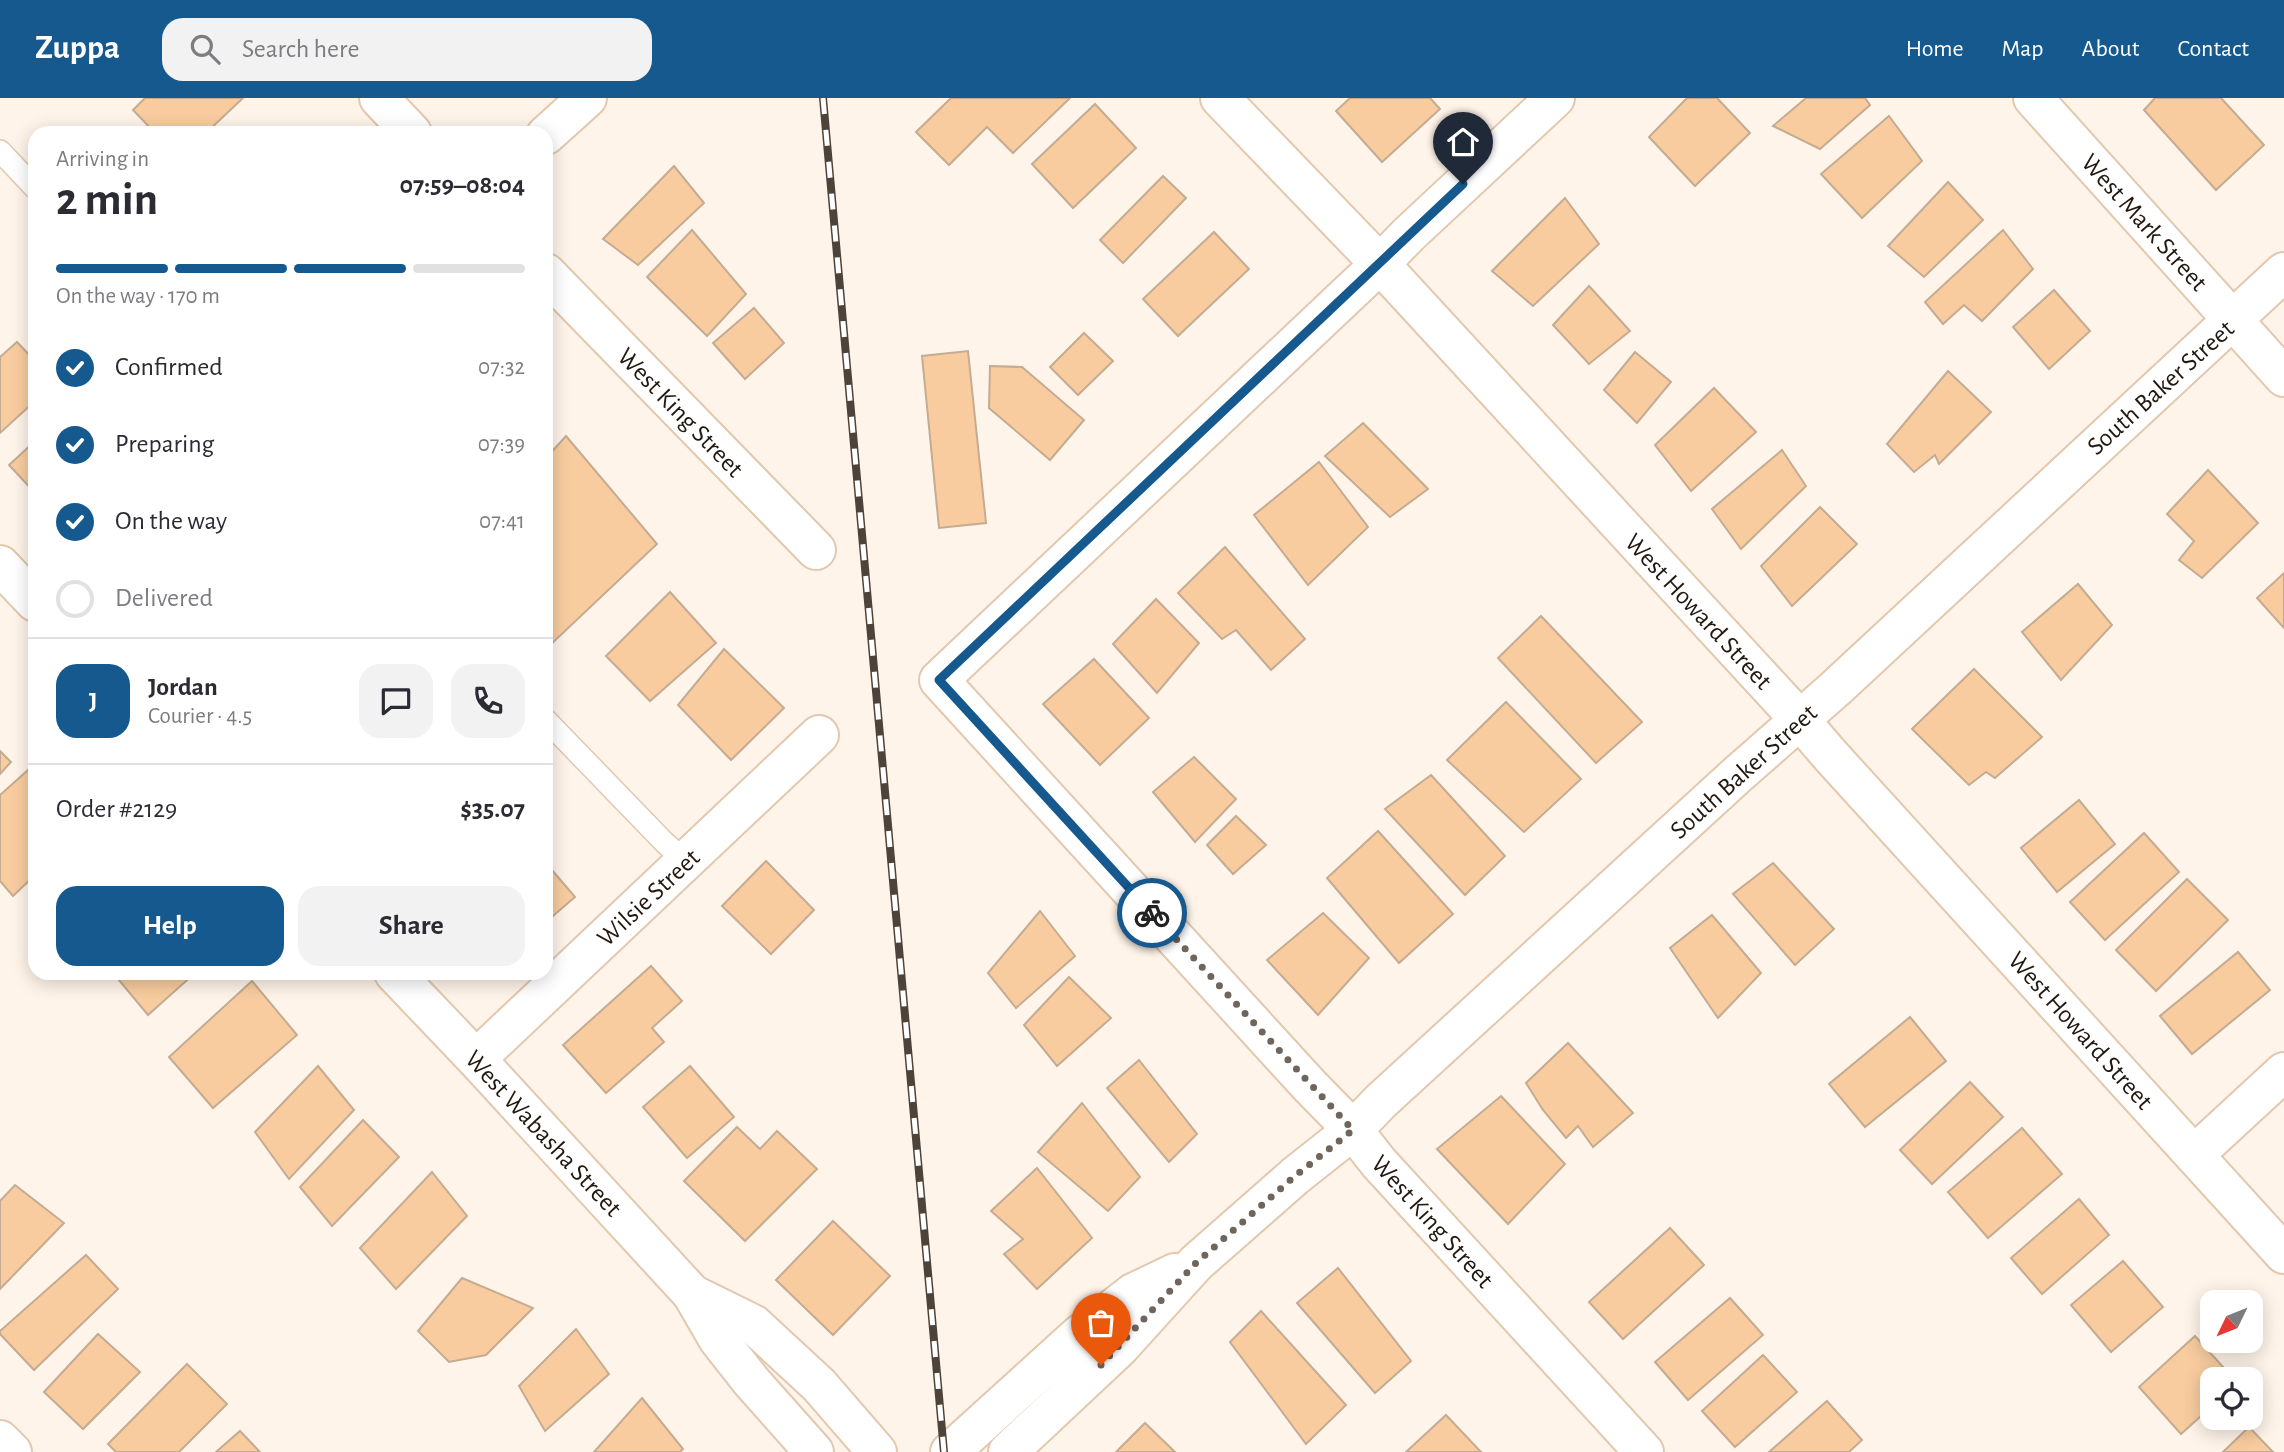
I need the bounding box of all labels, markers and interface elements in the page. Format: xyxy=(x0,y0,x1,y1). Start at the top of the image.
search box xyxy=(162,18,652,81)
icon: search xyxy=(186,30,224,68)
text: Zuppa xyxy=(35,32,120,65)
text: Search here xyxy=(242,36,359,62)
text: Home xyxy=(1906,37,1964,61)
text: Map xyxy=(2002,37,2044,61)
text: About xyxy=(2082,37,2139,61)
text: Contact xyxy=(2177,37,2249,61)
pin xyxy=(1433,112,1493,184)
icon: home xyxy=(1444,123,1482,161)
text: Arriving in xyxy=(56,148,149,171)
street label: West Mark Street xyxy=(2076,149,2212,296)
text: 07:59–08:04 xyxy=(400,172,525,198)
text: 2 min xyxy=(56,177,158,223)
text: On the way · 170 m xyxy=(56,285,220,308)
street label: South Baker Street xyxy=(2082,315,2239,460)
street label: West King Street xyxy=(612,343,748,482)
icon: check xyxy=(56,349,94,387)
text: Confirmed xyxy=(115,354,223,380)
text: 07:32 xyxy=(478,356,525,379)
icon: check xyxy=(56,426,94,464)
text: Preparing xyxy=(115,431,214,457)
text: 07:39 xyxy=(478,433,525,456)
icon: check xyxy=(56,503,94,541)
text: On the way xyxy=(115,508,227,534)
text: 07:41 xyxy=(479,510,525,533)
street label: West Howard Street xyxy=(1620,529,1777,694)
text: Delivered xyxy=(115,585,213,611)
button: chat xyxy=(359,664,433,738)
button: phone xyxy=(451,664,525,738)
text: Jordan xyxy=(148,674,218,700)
text: J xyxy=(89,688,97,714)
street label: South Baker Street xyxy=(1665,699,1822,844)
text: Courier · 4.5 xyxy=(148,705,252,728)
text: Order #2129 xyxy=(56,796,177,822)
text: $35.07 xyxy=(460,796,525,822)
street label: Wilsie Street xyxy=(593,844,705,951)
courier xyxy=(1117,878,1187,948)
button: Help xyxy=(56,886,284,966)
button: Share xyxy=(298,886,525,966)
icon: bike xyxy=(1133,894,1171,932)
street label: West Howard Street xyxy=(2003,947,2158,1114)
street label: West Wabasha Street xyxy=(460,1046,626,1222)
street label: West King Street xyxy=(1366,1150,1498,1293)
north arrow xyxy=(2200,1290,2263,1353)
map controls xyxy=(2200,1290,2263,1430)
pin xyxy=(1071,1293,1131,1365)
icon: bag xyxy=(1082,1304,1120,1342)
button: locate xyxy=(2200,1367,2263,1430)

